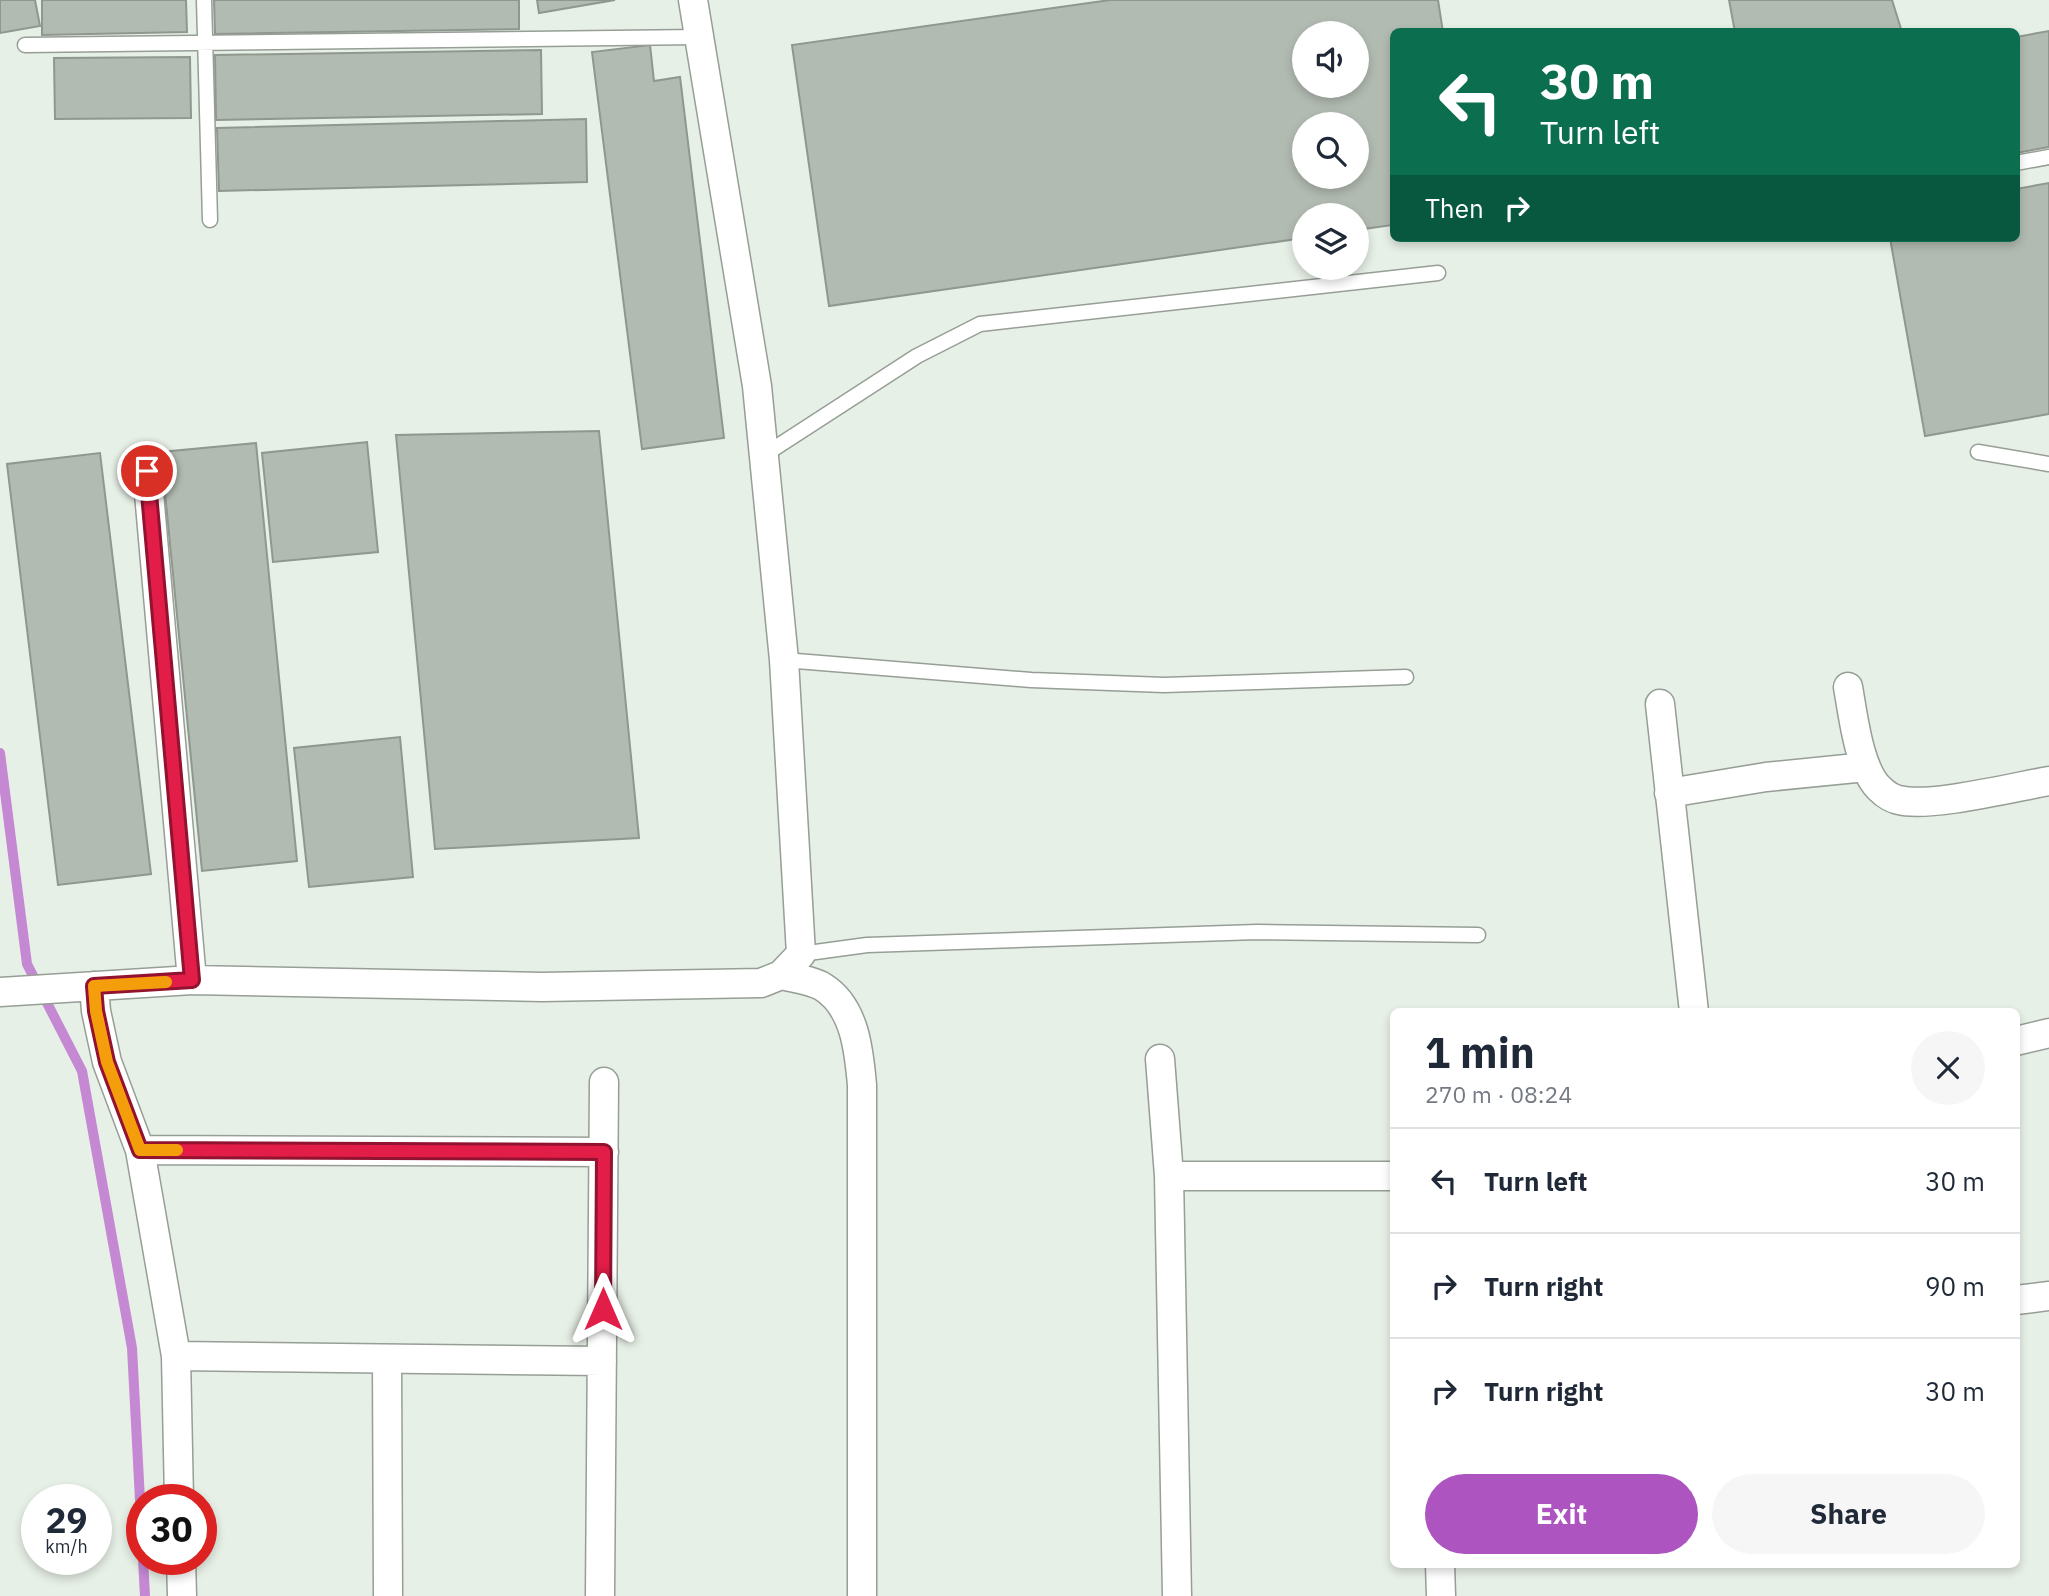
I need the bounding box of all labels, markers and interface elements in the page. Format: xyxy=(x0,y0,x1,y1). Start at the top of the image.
map controls xyxy=(1292,21,1369,280)
button: sound xyxy=(1292,21,1369,98)
text: 30 m xyxy=(1540,49,1654,112)
icon: left xyxy=(1425,56,1516,147)
text: Turn left xyxy=(1540,111,1660,153)
button: search xyxy=(1292,112,1369,189)
icon: right xyxy=(1498,189,1536,227)
text: Then xyxy=(1425,191,1484,225)
button: layers xyxy=(1292,203,1369,280)
pin xyxy=(117,441,177,501)
icon: arrive xyxy=(128,452,166,490)
text: 1 min xyxy=(1425,1025,1535,1080)
button: close xyxy=(1911,1031,1985,1105)
text: 270 m · 08:24 xyxy=(1425,1079,1572,1109)
icon: left xyxy=(1425,1162,1463,1200)
text: Turn left xyxy=(1484,1164,1587,1198)
text: 30 m xyxy=(1925,1164,1985,1198)
icon: right xyxy=(1425,1267,1463,1305)
text: Turn right xyxy=(1484,1269,1603,1303)
text: 90 m xyxy=(1925,1269,1985,1303)
position arrow xyxy=(566,1272,640,1346)
icon: right xyxy=(1425,1372,1463,1410)
text: Turn right xyxy=(1484,1374,1603,1408)
text: 30 m xyxy=(1925,1374,1985,1408)
button: Exit xyxy=(1425,1474,1698,1554)
button: Share xyxy=(1712,1474,1985,1554)
speed limit sign: 30 xyxy=(126,1484,217,1575)
text: 29 xyxy=(45,1497,88,1543)
text: km/h xyxy=(45,1535,88,1558)

